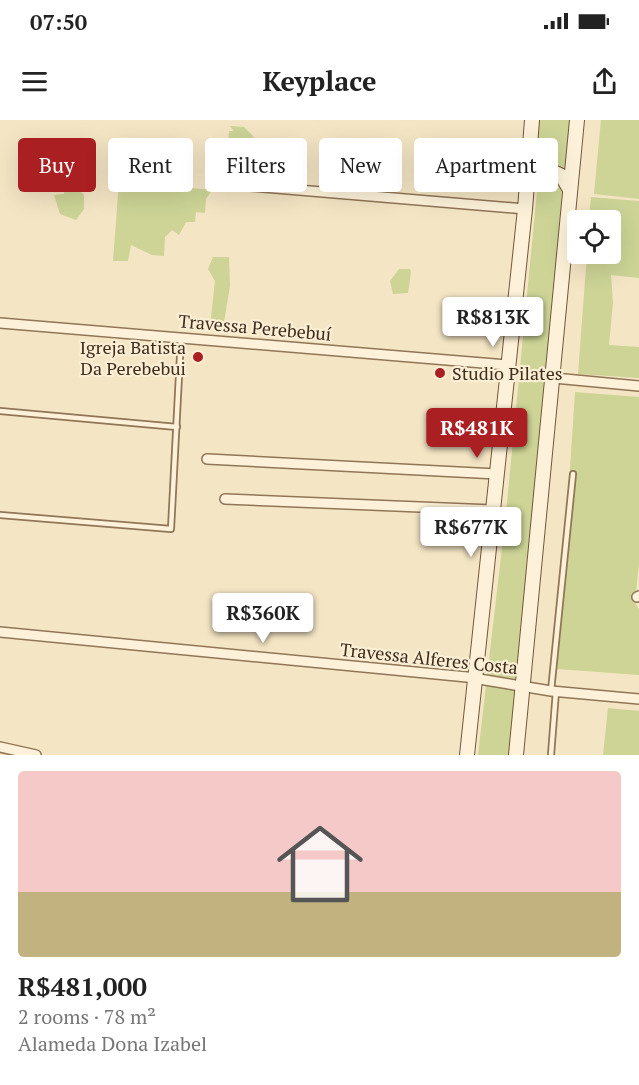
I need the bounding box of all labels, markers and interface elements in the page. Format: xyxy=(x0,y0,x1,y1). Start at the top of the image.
text: 07:50 xyxy=(30,7,87,36)
text: Keyplace xyxy=(263,63,376,99)
icon: menu xyxy=(18,65,51,98)
icon: share xyxy=(588,65,621,98)
chip: Buy xyxy=(18,138,96,192)
chip: Rent xyxy=(108,138,193,192)
chip: Filters xyxy=(205,138,307,192)
chip: New xyxy=(319,138,402,192)
chip: Apartment xyxy=(414,138,558,192)
map controls xyxy=(567,210,621,264)
button: locate xyxy=(567,210,621,264)
pin: R$813K xyxy=(444,297,542,348)
text: R$813K xyxy=(456,303,530,330)
street label: Travessa Perebebuí xyxy=(178,308,333,346)
place label: Igreja Batista Da Perebebui xyxy=(80,335,186,380)
marker: Igreja Batista Da Perebebui xyxy=(191,350,205,364)
place label: Studio Pilates xyxy=(452,361,563,385)
marker: Studio Pilates xyxy=(433,366,447,380)
pin: R$481K xyxy=(428,408,526,459)
text: R$481K xyxy=(440,414,514,441)
pin: R$677K xyxy=(422,507,520,558)
text: R$677K xyxy=(434,513,508,540)
pin: R$360K xyxy=(214,593,312,644)
text: R$360K xyxy=(226,599,300,626)
street label: Travessa Alferes Costa xyxy=(339,637,519,679)
icon: home xyxy=(266,810,374,918)
text: R$481,000 xyxy=(18,969,147,1003)
text: 2 rooms · 78 m² xyxy=(18,1003,156,1030)
text: Alameda Dona Izabel xyxy=(18,1030,207,1057)

